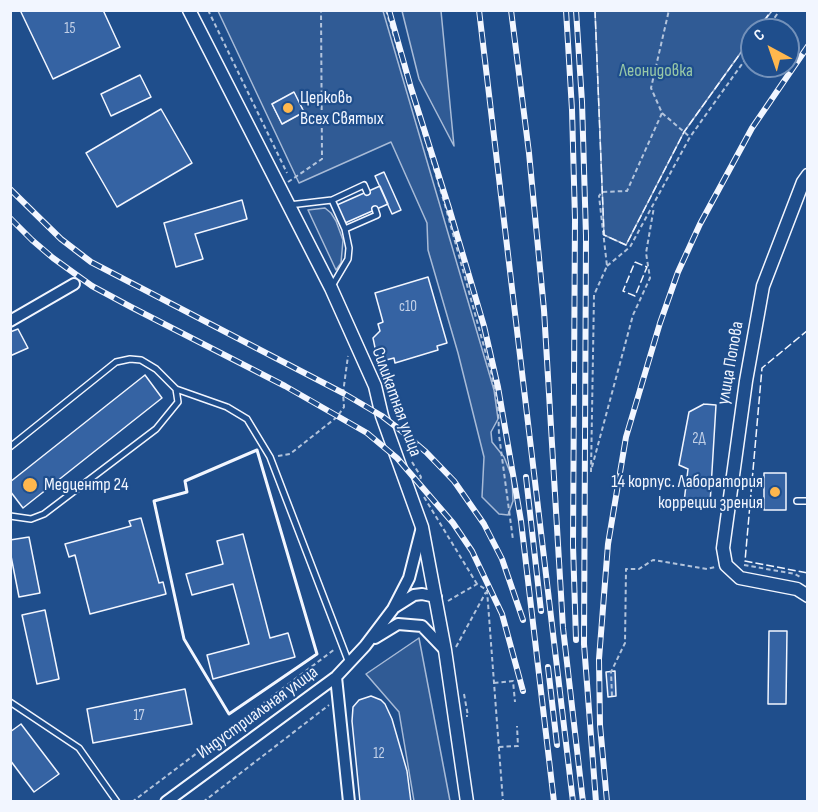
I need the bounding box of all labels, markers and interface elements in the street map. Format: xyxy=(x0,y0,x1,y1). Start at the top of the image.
north arrow xyxy=(740,18,800,78)
house number: 15 xyxy=(64,20,76,38)
text: С xyxy=(750,25,769,45)
park label: Леонидовка xyxy=(619,60,693,82)
place label: Церковь Всех Святых xyxy=(300,87,384,130)
marker: Церковь Всех Святых xyxy=(281,101,295,115)
house number: с10 xyxy=(399,298,417,316)
street label: улица Попова xyxy=(713,320,749,406)
street label: Силикатная улица xyxy=(366,344,426,460)
house number: 2Д xyxy=(692,430,706,448)
place label: 14 корпус. Лаборатория корреции зрения xyxy=(611,471,763,514)
place label: Медцентр 24 xyxy=(44,474,128,496)
marker: Медцентр 24 xyxy=(21,476,39,494)
marker: 14 корпус. Лаборатория корреции зрения xyxy=(768,485,782,499)
street label: Индустриальная улица xyxy=(193,662,323,764)
house number: 17 xyxy=(133,707,145,725)
house number: 12 xyxy=(373,745,385,763)

